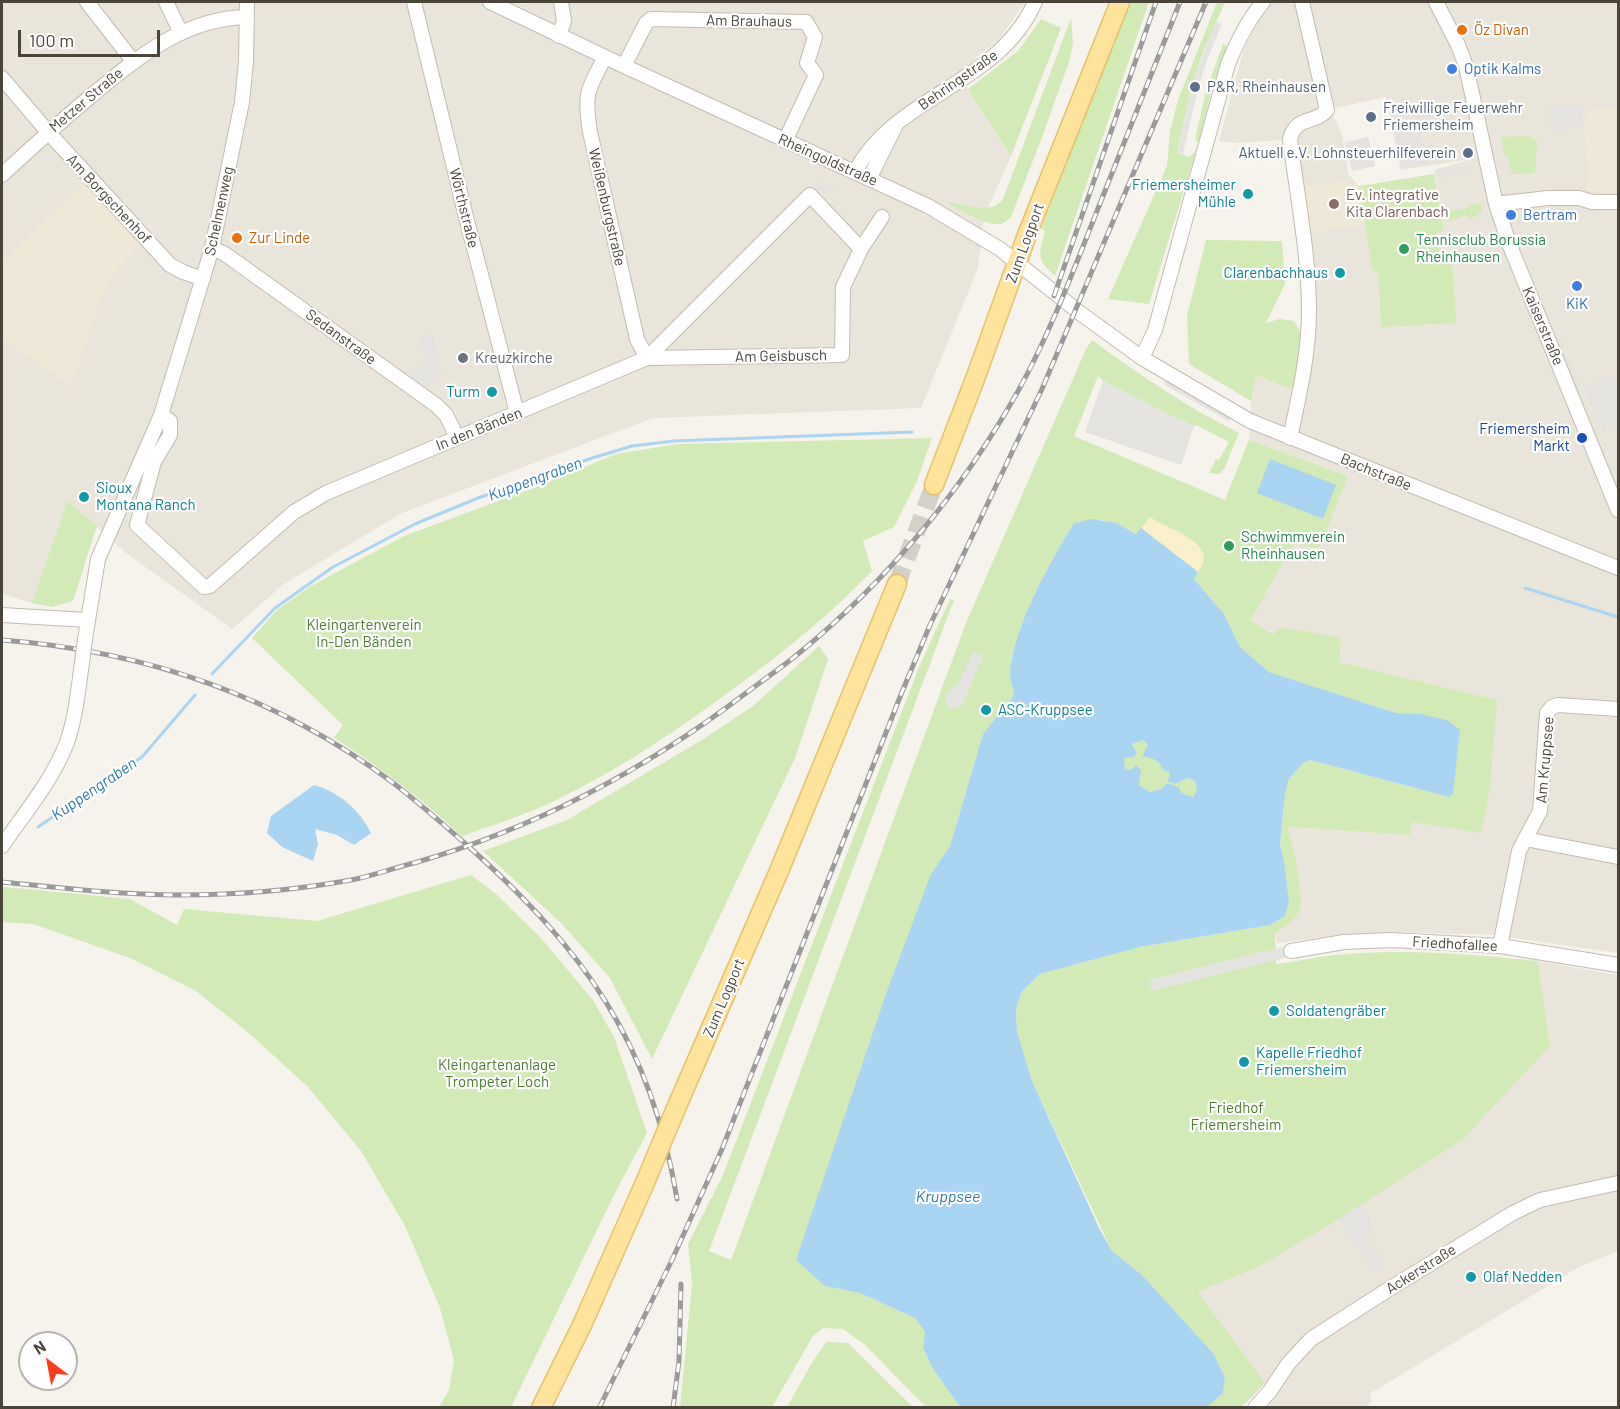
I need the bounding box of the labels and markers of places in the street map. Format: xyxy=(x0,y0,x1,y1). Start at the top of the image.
place label: Öz Divan xyxy=(1474,21,1529,39)
marker: Öz Divan xyxy=(1455,23,1469,37)
place label: Optik Kalms xyxy=(1464,60,1541,78)
marker: Optik Kalms xyxy=(1445,62,1459,76)
place label: P&R, Rheinhausen xyxy=(1207,78,1326,96)
marker: P&R, Rheinhausen xyxy=(1188,80,1202,94)
place label: Freiwillige Feuerwehr Friemersheim xyxy=(1383,99,1523,134)
marker: Freiwillige Feuerwehr Friemersheim xyxy=(1364,110,1378,124)
place label: Aktuell e.V. Lohnsteuerhilfeverein xyxy=(1239,144,1456,162)
marker: Aktuell e.V. Lohnsteuerhilfeverein xyxy=(1461,146,1475,160)
place label: Friemersheimer Mühle xyxy=(1132,176,1236,211)
place label: Ev. integrative Kita Clarenbach xyxy=(1346,186,1449,221)
marker: Friemersheimer Mühle xyxy=(1241,187,1255,201)
marker: Ev. integrative Kita Clarenbach xyxy=(1327,197,1341,211)
place label: Bertram xyxy=(1523,206,1577,224)
marker: Bertram xyxy=(1504,208,1518,222)
place label: Zur Linde xyxy=(249,229,310,247)
marker: Zur Linde xyxy=(230,231,244,245)
place label: Tennisclub Borussia Rheinhausen xyxy=(1416,231,1546,266)
marker: Tennisclub Borussia Rheinhausen xyxy=(1397,242,1411,256)
place label: Clarenbachhaus xyxy=(1224,264,1328,282)
marker: Clarenbachhaus xyxy=(1333,266,1347,280)
marker: KiK xyxy=(1570,279,1584,293)
place label: KiK xyxy=(1566,295,1588,313)
place label: Kreuzkirche xyxy=(475,349,553,367)
marker: Kreuzkirche xyxy=(456,351,470,365)
place label: Turm xyxy=(446,383,480,401)
marker: Turm xyxy=(485,385,499,399)
place label: Friemersheim Markt xyxy=(1479,420,1570,455)
marker: Friemersheim Markt xyxy=(1575,431,1589,445)
place label: Sioux Montana Ranch xyxy=(96,479,196,514)
marker: Sioux Montana Ranch xyxy=(77,490,91,504)
place label: Schwimmverein Rheinhausen xyxy=(1241,528,1345,563)
marker: Schwimmverein Rheinhausen xyxy=(1222,539,1236,553)
place label: ASC-Kruppsee xyxy=(998,701,1093,719)
marker: ASC-Kruppsee xyxy=(979,703,993,717)
place label: Soldatengräber xyxy=(1286,1002,1386,1020)
marker: Soldatengräber xyxy=(1267,1004,1281,1018)
place label: Kapelle Friedhof Friemersheim xyxy=(1256,1044,1362,1079)
marker: Kapelle Friedhof Friemersheim xyxy=(1237,1055,1251,1069)
place label: Olaf Nedden xyxy=(1483,1268,1562,1286)
marker: Olaf Nedden xyxy=(1464,1270,1478,1284)

